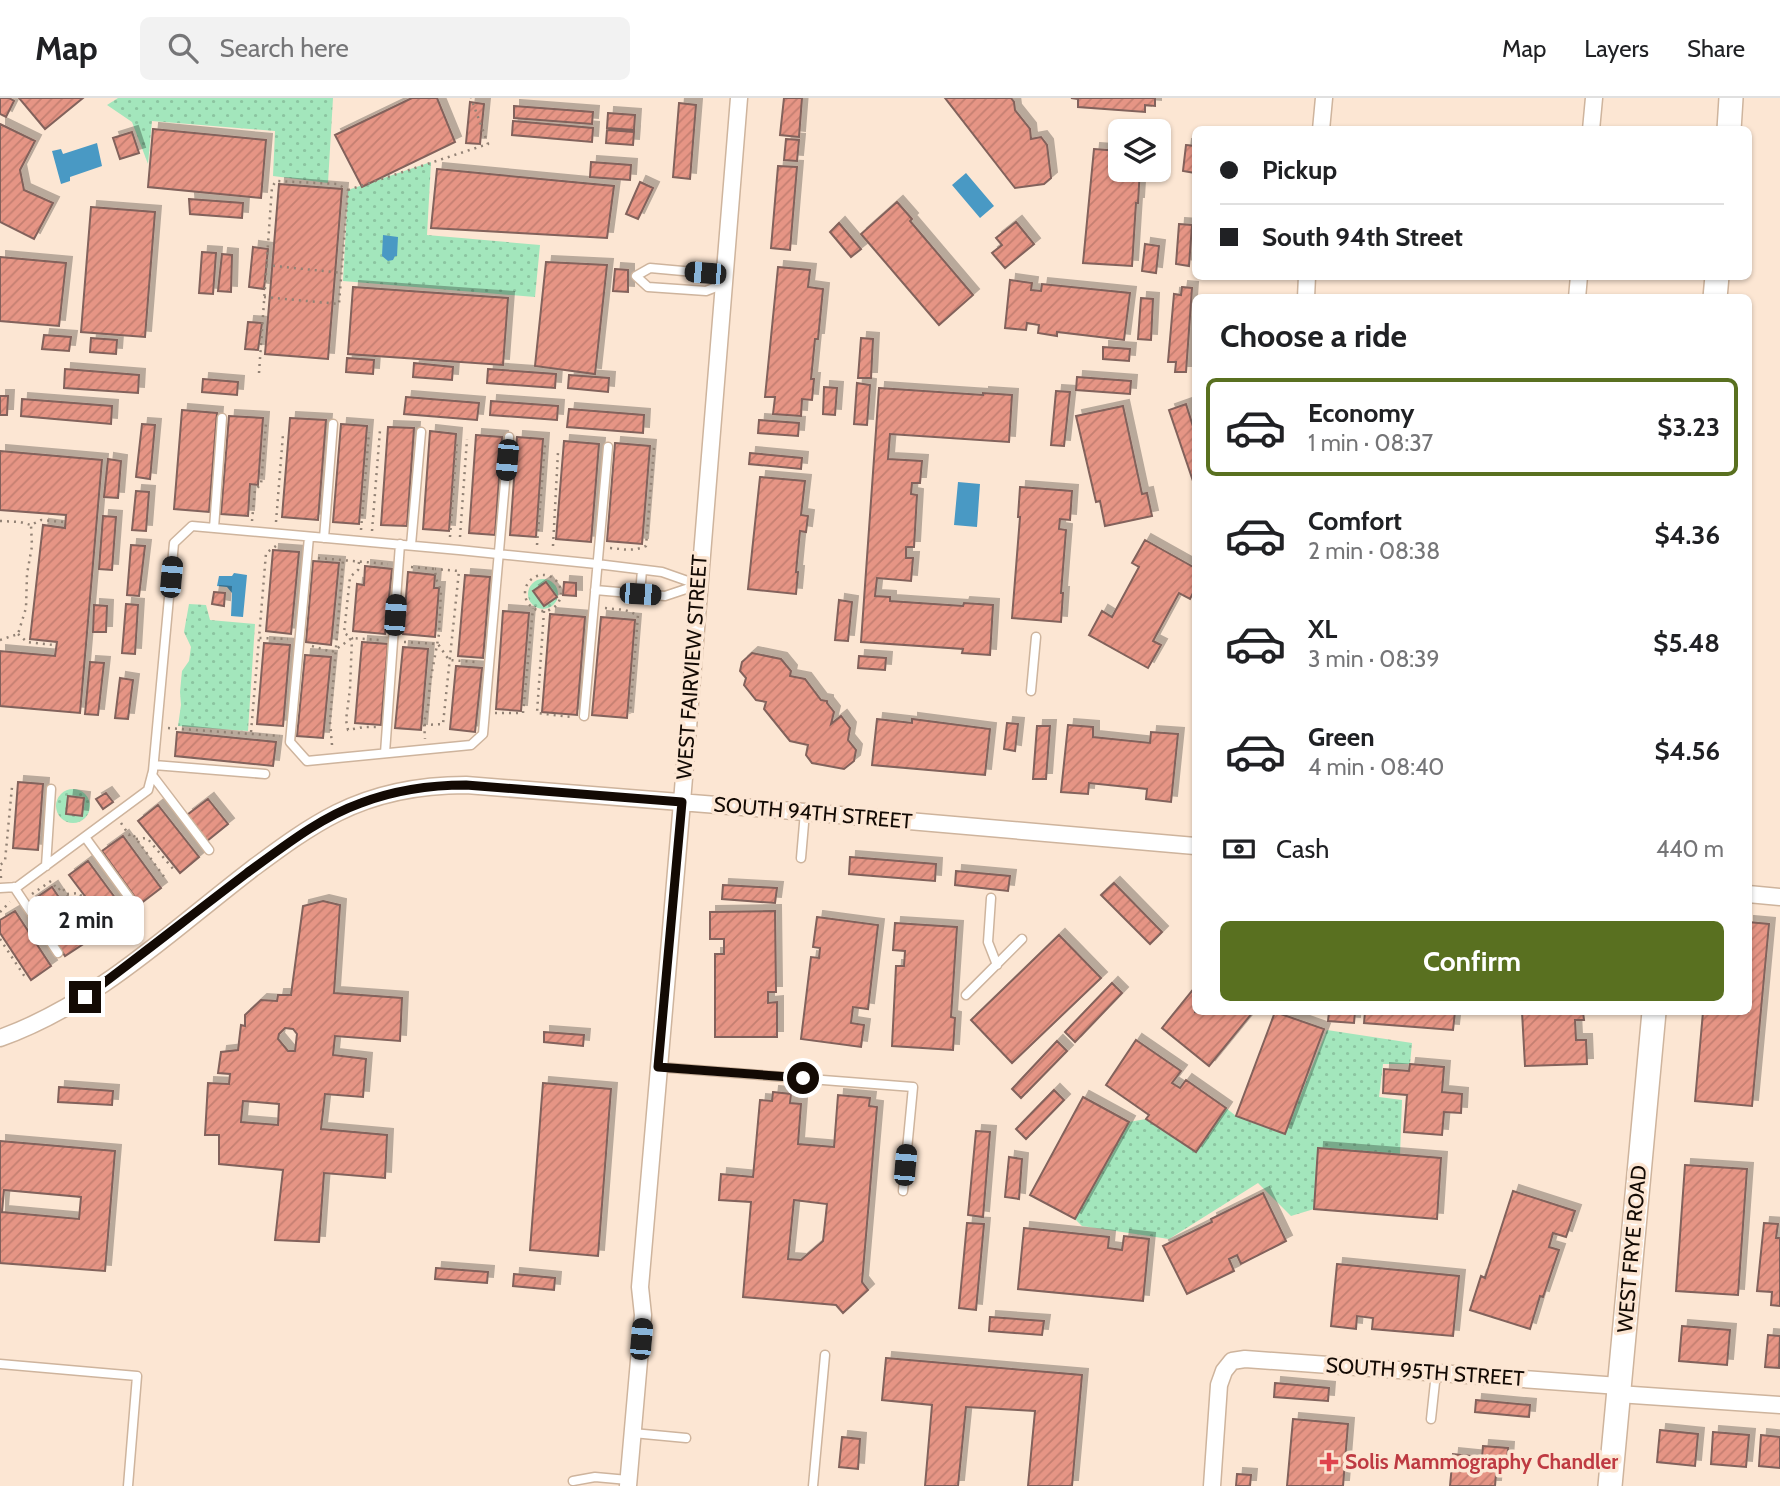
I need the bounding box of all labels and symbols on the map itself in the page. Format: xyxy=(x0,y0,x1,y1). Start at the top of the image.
car xyxy=(684,261,727,285)
car xyxy=(495,438,520,482)
street label: WEST FAIRVIEW STREET xyxy=(671,554,712,780)
car xyxy=(159,555,184,599)
car xyxy=(619,582,662,606)
car xyxy=(384,593,407,637)
street label: SOUTH 94TH STREET xyxy=(713,791,913,834)
callout: 2 min xyxy=(27,895,143,944)
route end xyxy=(69,981,101,1013)
route start xyxy=(787,1062,819,1094)
car xyxy=(893,1143,918,1187)
street label: WEST FRYE ROAD xyxy=(1612,1164,1651,1334)
car xyxy=(629,1317,654,1361)
street label: SOUTH 95TH STREET xyxy=(1325,1352,1525,1391)
place label: Solis Mammography Chandler xyxy=(1345,1449,1618,1474)
marker: Solis Mammography Chandler xyxy=(1319,1452,1339,1472)

